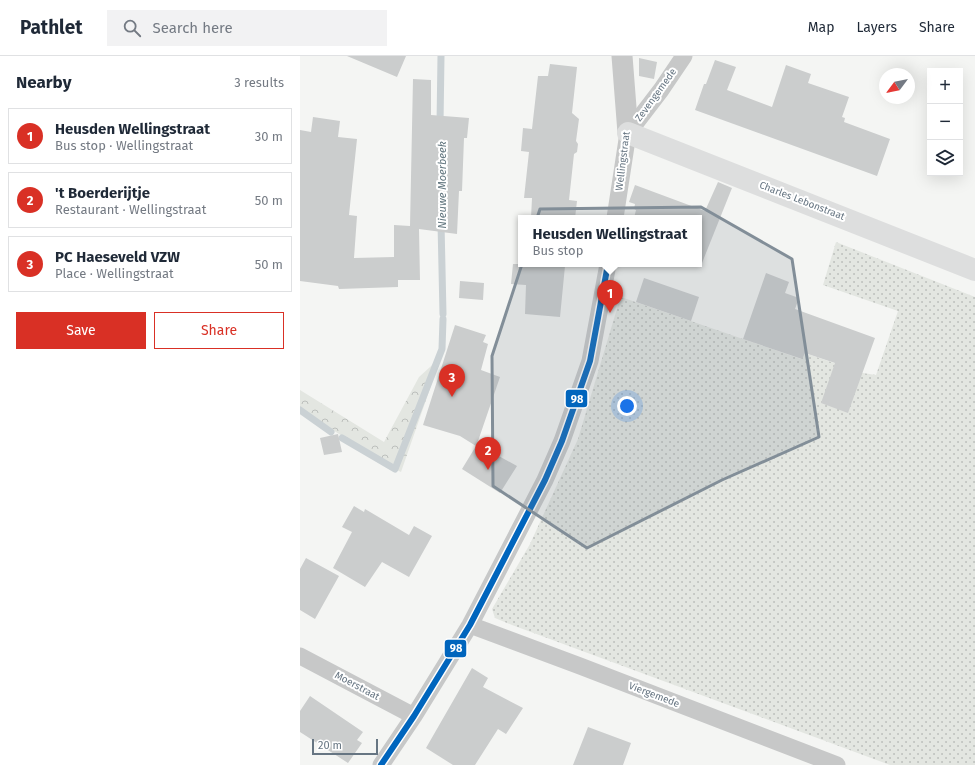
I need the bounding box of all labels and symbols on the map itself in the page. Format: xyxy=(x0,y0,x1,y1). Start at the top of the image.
street label: Zevengemede xyxy=(633,66,679,124)
north arrow xyxy=(879,68,915,104)
street label: Wellingstraat xyxy=(613,130,633,191)
water label: Nieuwe Moerbeek xyxy=(436,141,449,229)
street label: Charles Lebonstraat xyxy=(758,179,847,223)
pin: 1 xyxy=(597,280,623,313)
pin: 3 xyxy=(439,364,465,397)
line badge: 98 xyxy=(565,389,588,408)
text: 98 xyxy=(571,393,584,406)
your location xyxy=(617,396,637,416)
pin: 2 xyxy=(475,437,501,470)
line badge: 98 xyxy=(444,639,467,658)
text: 98 xyxy=(450,642,463,655)
street label: Moerstraat xyxy=(333,669,382,703)
street label: Viergemede xyxy=(627,680,681,710)
scale bar xyxy=(312,737,378,756)

